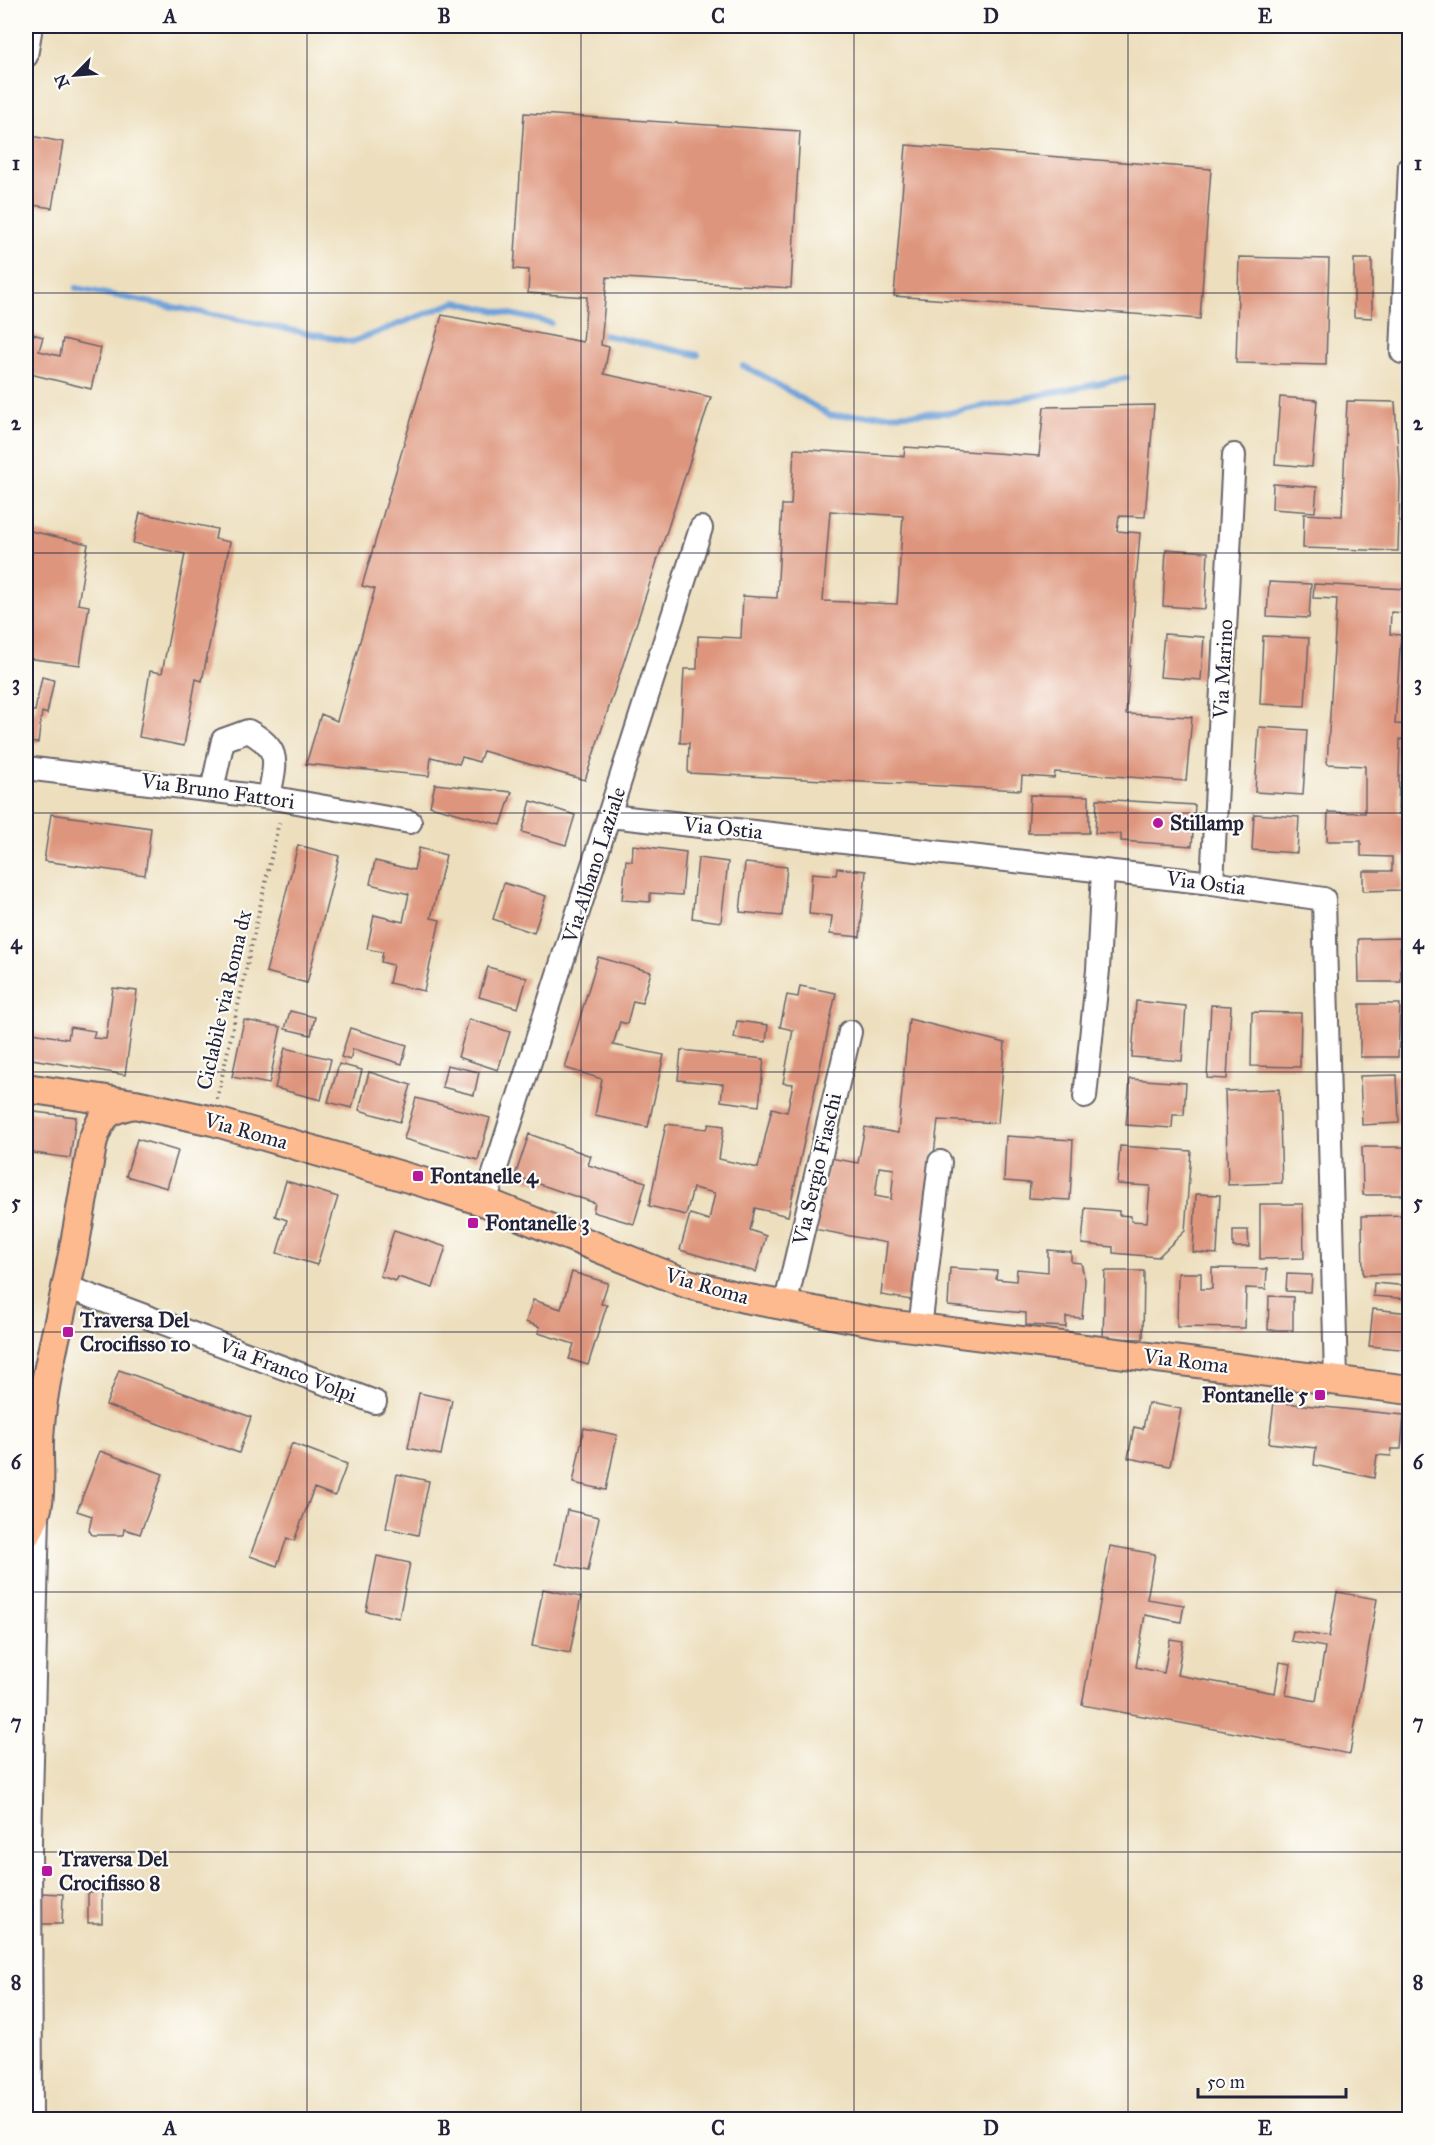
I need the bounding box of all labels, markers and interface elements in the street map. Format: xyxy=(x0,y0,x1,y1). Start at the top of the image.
text: A xyxy=(161,4,177,28)
text: B xyxy=(437,4,451,28)
text: C xyxy=(711,4,725,28)
text: D xyxy=(983,4,999,28)
text: E xyxy=(1258,4,1273,28)
north arrow xyxy=(45,45,105,105)
text: N xyxy=(50,71,73,91)
text: 1 xyxy=(12,151,20,175)
text: 1 xyxy=(1414,151,1422,175)
text: 2 xyxy=(11,411,22,435)
text: 2 xyxy=(1413,411,1424,435)
street label: Via Marino xyxy=(1207,618,1239,721)
text: 3 xyxy=(12,671,20,696)
text: 3 xyxy=(1414,671,1422,696)
street label: Via Bruno Fattori xyxy=(139,767,297,815)
street label: Via Albano Laziale xyxy=(556,784,632,947)
place label: Stillamp xyxy=(1170,810,1244,836)
street label: Via Ostia xyxy=(681,811,764,845)
marker: Stillamp xyxy=(1151,816,1165,830)
street label: Via Ostia xyxy=(1164,865,1247,901)
street label: Ciclabile via Roma dx xyxy=(191,907,257,1092)
text: 4 xyxy=(10,930,22,955)
text: 4 xyxy=(1412,930,1424,955)
street label: Via Sergio Fiaschi xyxy=(787,1090,847,1249)
street label: Via Roma xyxy=(200,1106,291,1155)
place label: Fontanelle 4 xyxy=(430,1163,539,1189)
marker: Fontanelle 4 xyxy=(411,1169,425,1183)
text: 5 xyxy=(11,1190,21,1214)
text: 5 xyxy=(1413,1190,1423,1214)
place label: Fontanelle 3 xyxy=(485,1210,590,1236)
marker: Fontanelle 3 xyxy=(466,1216,480,1230)
street label: Via Roma xyxy=(661,1261,752,1310)
place label: Traversa Del Crocifisso 10 xyxy=(79,1307,191,1357)
marker: Traversa Del Crocifisso 10 xyxy=(61,1325,75,1339)
street label: Via Franco Volpi xyxy=(215,1332,361,1408)
street label: Via Roma xyxy=(1141,1343,1230,1379)
place label: Fontanelle 5 xyxy=(1202,1382,1308,1408)
marker: Fontanelle 5 xyxy=(1313,1388,1327,1402)
text: 6 xyxy=(11,1450,23,1474)
text: 6 xyxy=(1413,1450,1425,1474)
text: 7 xyxy=(11,1710,22,1734)
text: 7 xyxy=(1413,1710,1424,1734)
place label: Traversa Del Crocifisso 8 xyxy=(58,1846,169,1896)
marker: Traversa Del Crocifisso 8 xyxy=(40,1864,54,1878)
text: 8 xyxy=(11,1970,21,1994)
text: 8 xyxy=(1413,1970,1423,1994)
scale bar xyxy=(1198,2061,1346,2099)
text: 50 m xyxy=(1207,2071,1245,2093)
text: A xyxy=(161,2116,177,2140)
text: B xyxy=(437,2116,451,2140)
text: C xyxy=(711,2116,725,2140)
text: D xyxy=(983,2116,999,2140)
text: E xyxy=(1258,2116,1273,2140)

